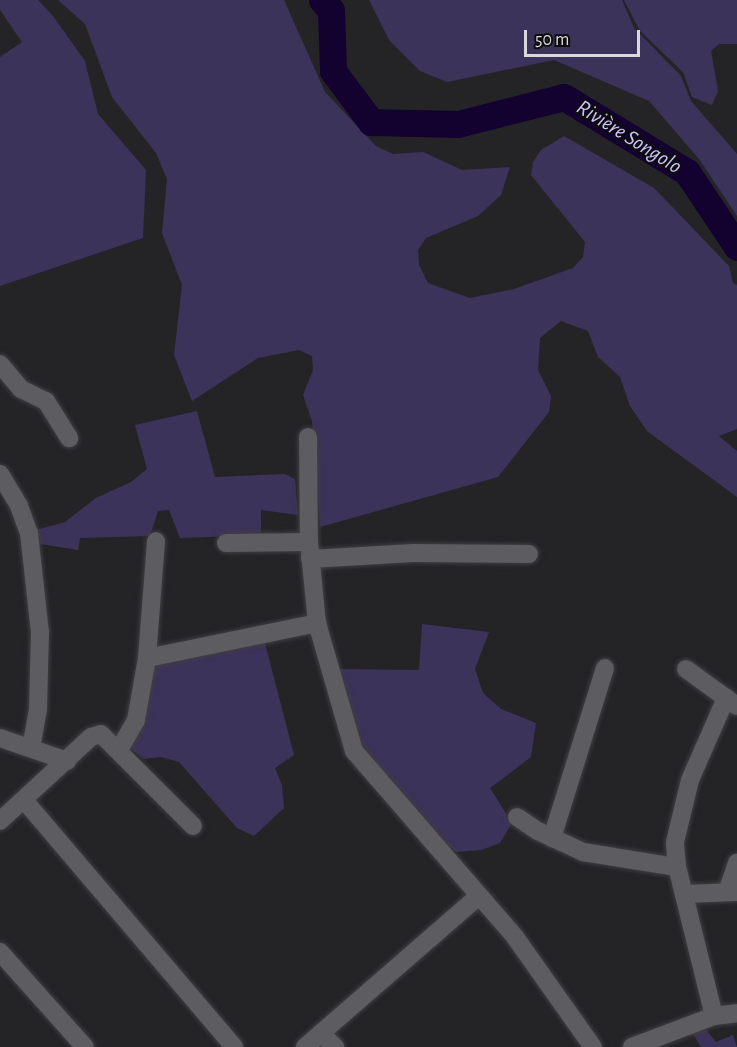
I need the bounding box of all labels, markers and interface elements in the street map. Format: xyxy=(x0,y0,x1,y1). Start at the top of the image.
scale bar xyxy=(527,18,642,56)
text: 50 m xyxy=(535,31,569,49)
water label: Rivière Songolo xyxy=(571,94,687,180)

